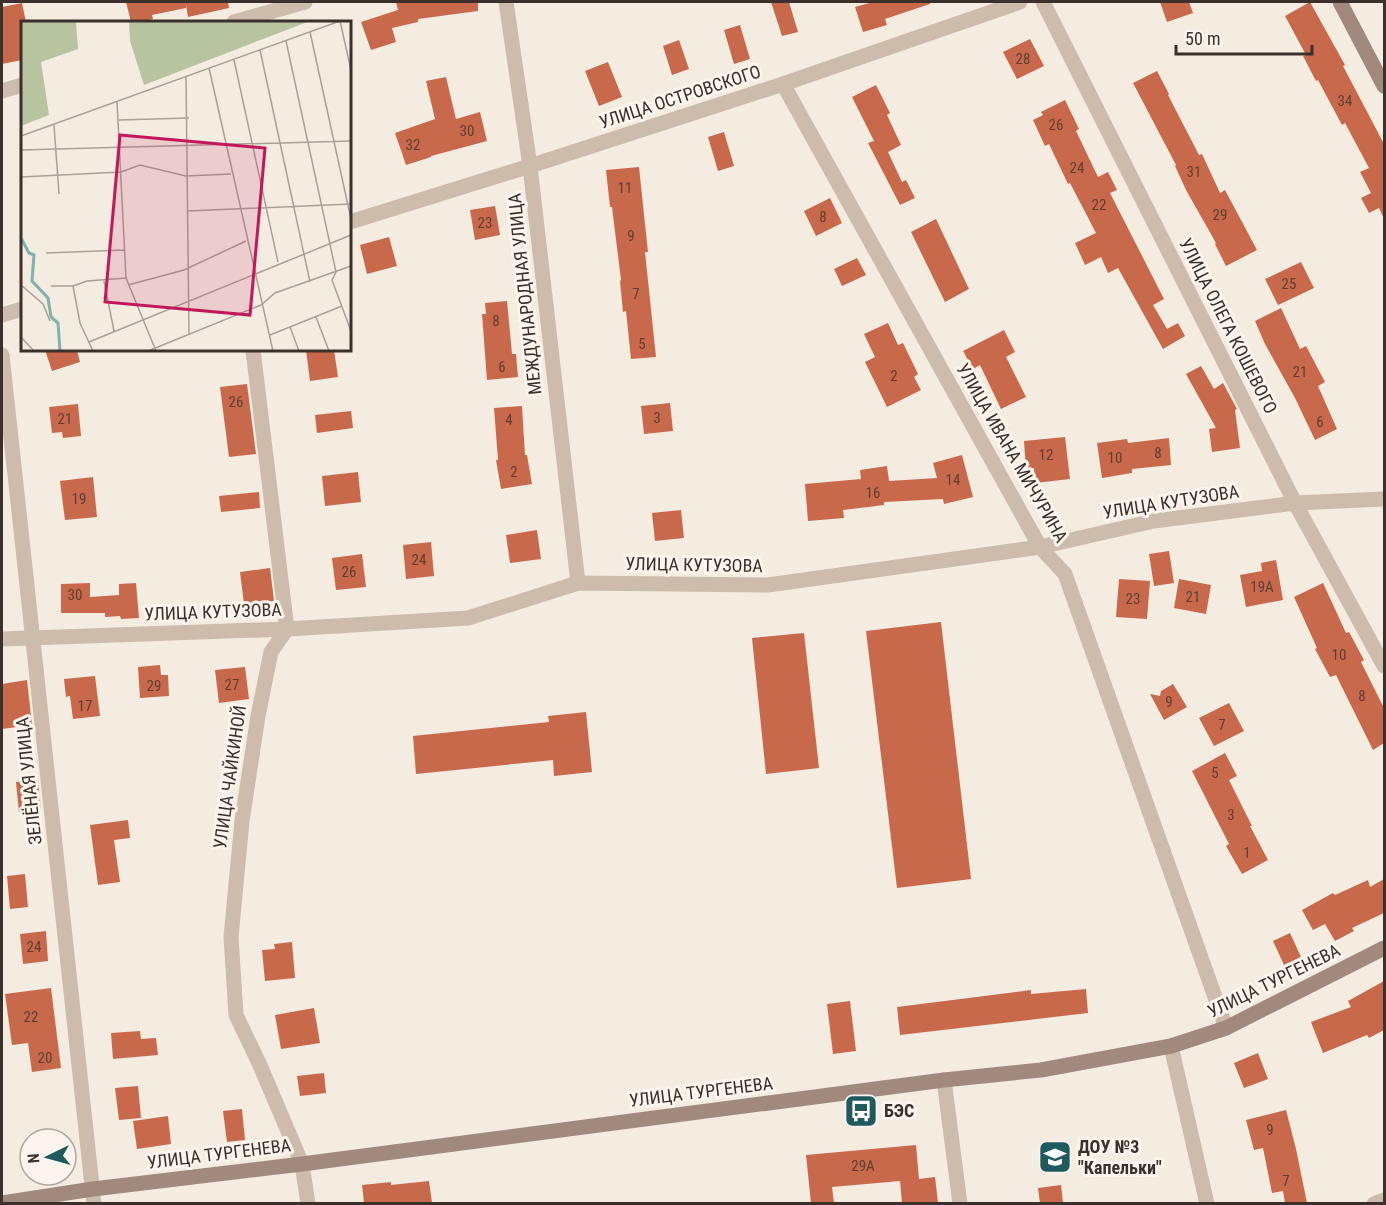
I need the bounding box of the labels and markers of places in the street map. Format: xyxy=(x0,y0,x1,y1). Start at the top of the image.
bus stop icon: БЭС xyxy=(843,1093,879,1129)
place label: БЭС xyxy=(884,1100,914,1121)
place label: ДОУ №3 "Капельки" xyxy=(1078,1136,1162,1178)
school or university icon: ДОУ №3 "Капельки" xyxy=(1037,1139,1073,1175)

